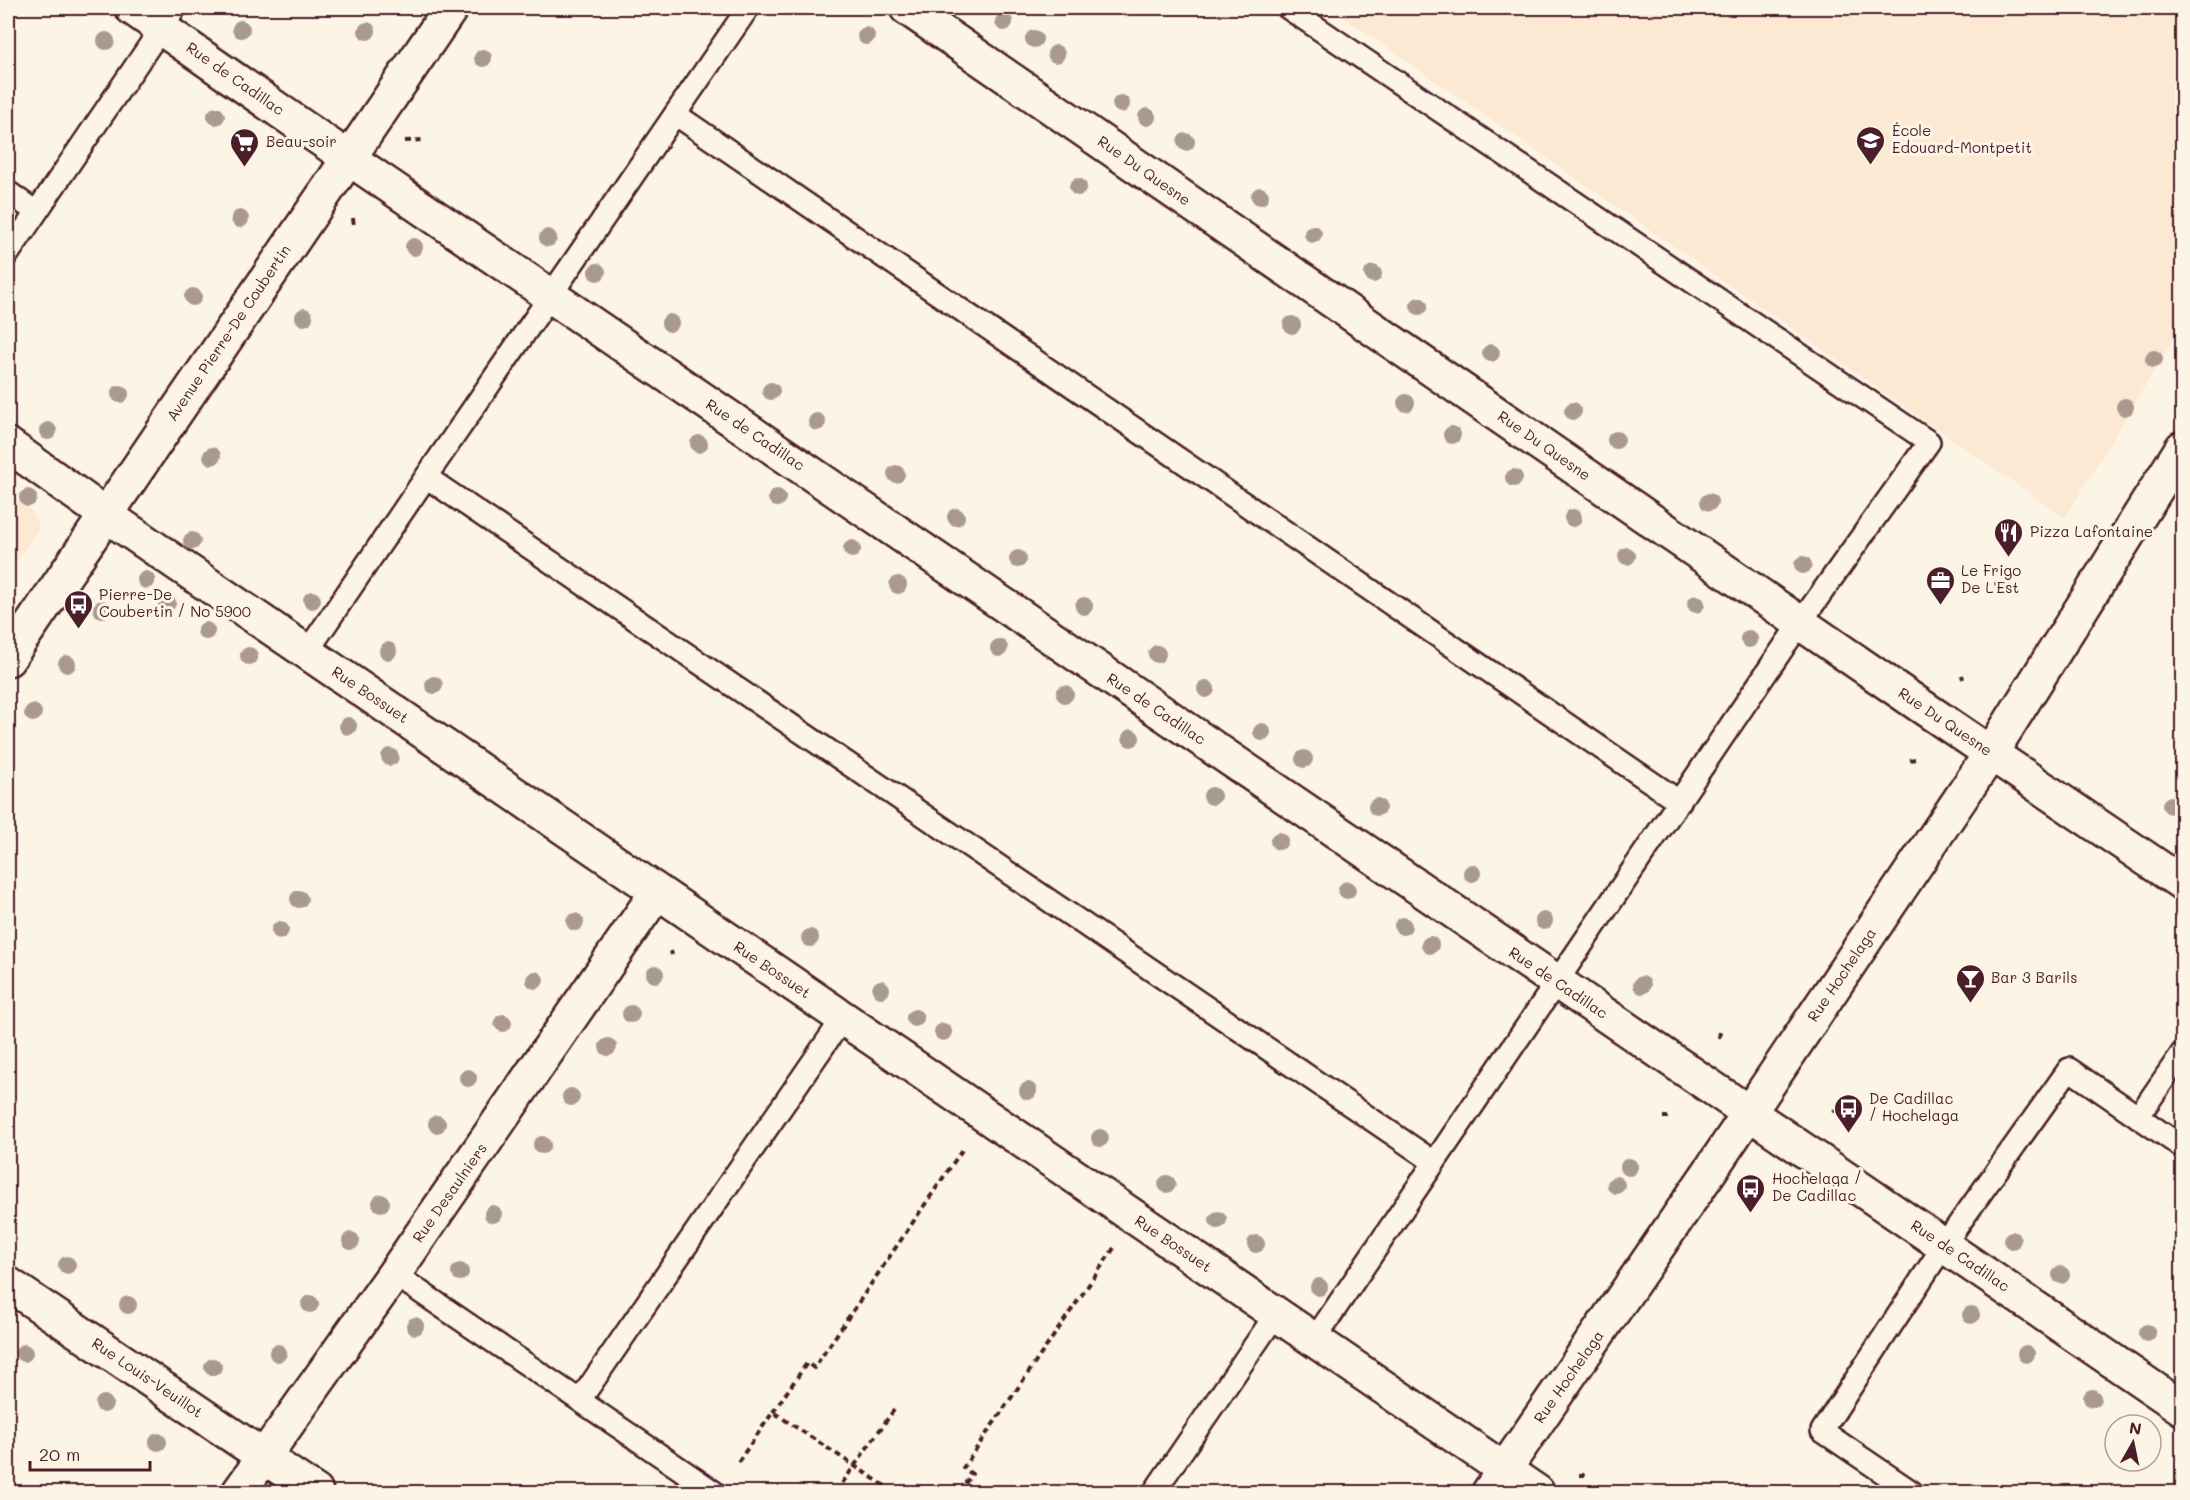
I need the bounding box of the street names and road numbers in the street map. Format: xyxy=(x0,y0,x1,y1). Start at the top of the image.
street label: Rue de Cadillac xyxy=(183,37,289,120)
street label: Rue Du Quesne xyxy=(1094,131,1195,210)
street label: Avenue Pierre-De Coubertin xyxy=(162,240,295,424)
street label: Rue de Cadillac xyxy=(702,394,809,475)
street label: Rue Du Quesne xyxy=(1494,406,1595,485)
street label: Rue Bossuet xyxy=(328,661,413,727)
street label: Rue de Cadillac xyxy=(1103,668,1210,749)
street label: Rue Du Quesne xyxy=(1895,682,1996,760)
street label: Rue Hochelaga xyxy=(1802,924,1880,1025)
street label: Rue Bossuet xyxy=(730,936,815,1002)
street label: Rue de Cadillac xyxy=(1505,942,1612,1023)
street label: Rue Desaulniers xyxy=(407,1139,491,1246)
street label: Rue Bossuet xyxy=(1131,1210,1216,1276)
street label: Rue de Cadillac xyxy=(1907,1215,2014,1296)
street label: Rue Hochelaga xyxy=(1529,1326,1608,1427)
street label: Rue Louis-Veuillot xyxy=(88,1333,207,1422)

